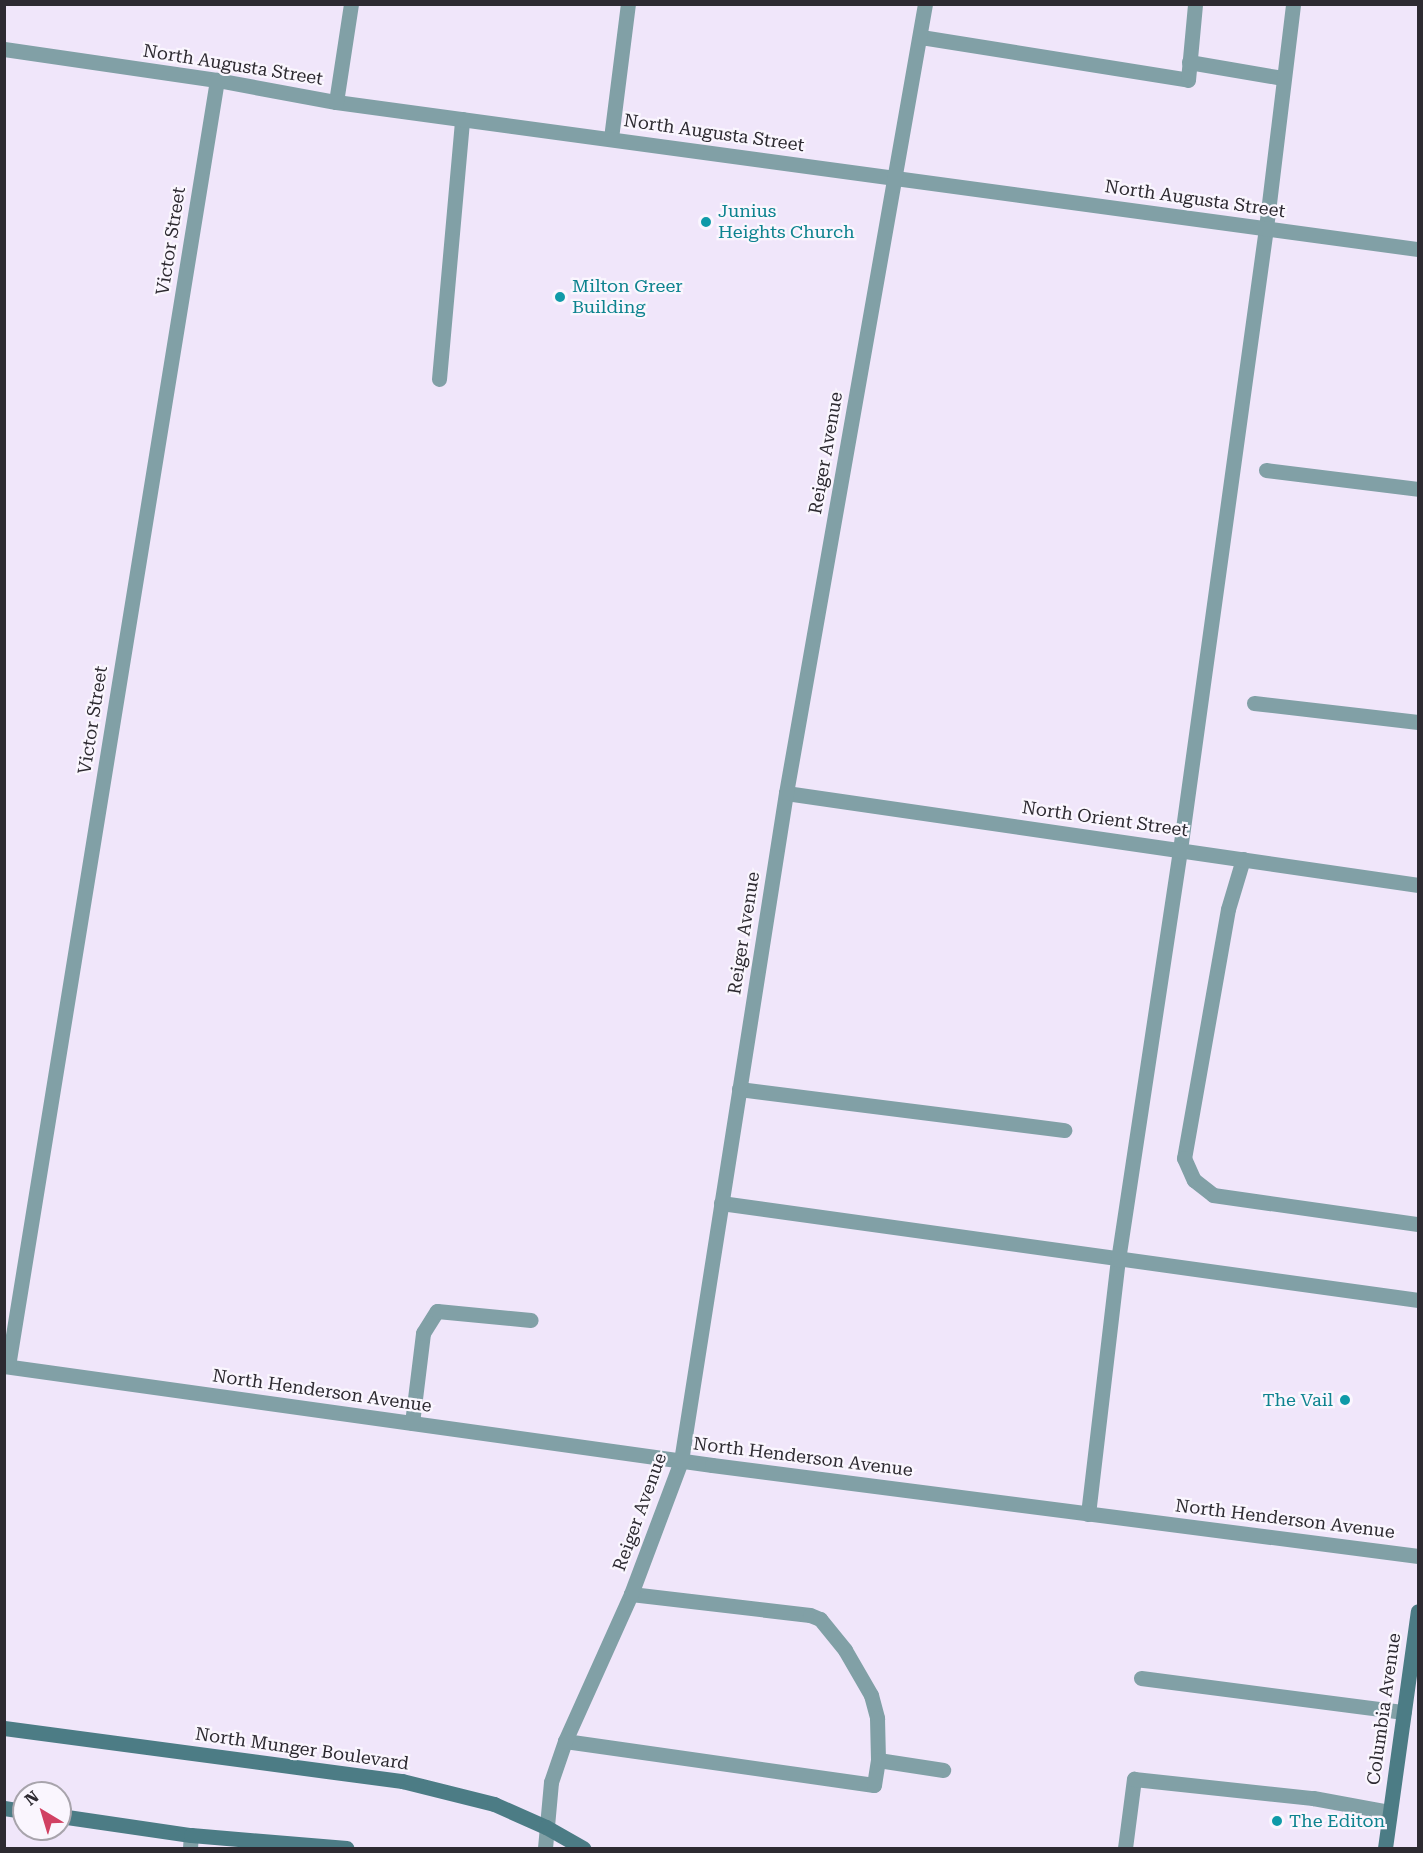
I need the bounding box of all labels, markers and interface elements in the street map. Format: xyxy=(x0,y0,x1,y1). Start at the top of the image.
street label: North Augusta Street xyxy=(141,40,325,90)
street label: North Augusta Street xyxy=(622,110,806,156)
street label: North Augusta Street xyxy=(1103,176,1287,222)
street label: Victor Street xyxy=(152,185,190,297)
place label: Junius Heights Church xyxy=(718,201,855,244)
marker: Junius Heights Church xyxy=(699,215,713,229)
place label: Milton Greer Building xyxy=(572,276,683,318)
marker: Milton Greer Building xyxy=(553,290,567,304)
street label: Reiger Avenue xyxy=(805,390,847,516)
street label: Victor Street xyxy=(74,664,112,776)
street label: North Orient Street xyxy=(1020,797,1190,841)
street label: Reiger Avenue xyxy=(724,870,764,996)
street label: North Henderson Avenue xyxy=(211,1365,433,1417)
place label: The Vail xyxy=(1262,1389,1333,1411)
marker: The Vail xyxy=(1338,1393,1352,1407)
street label: North Henderson Avenue xyxy=(692,1433,914,1481)
street label: Reiger Avenue xyxy=(609,1450,671,1574)
street label: North Henderson Avenue xyxy=(1174,1495,1396,1543)
street label: Columbia Avenue xyxy=(1363,1632,1405,1786)
street label: North Munger Boulevard xyxy=(194,1723,410,1775)
north arrow xyxy=(12,1781,72,1841)
text: N xyxy=(21,1787,43,1809)
place label: The Editon xyxy=(1289,1810,1385,1832)
marker: The Editon xyxy=(1270,1814,1284,1828)

